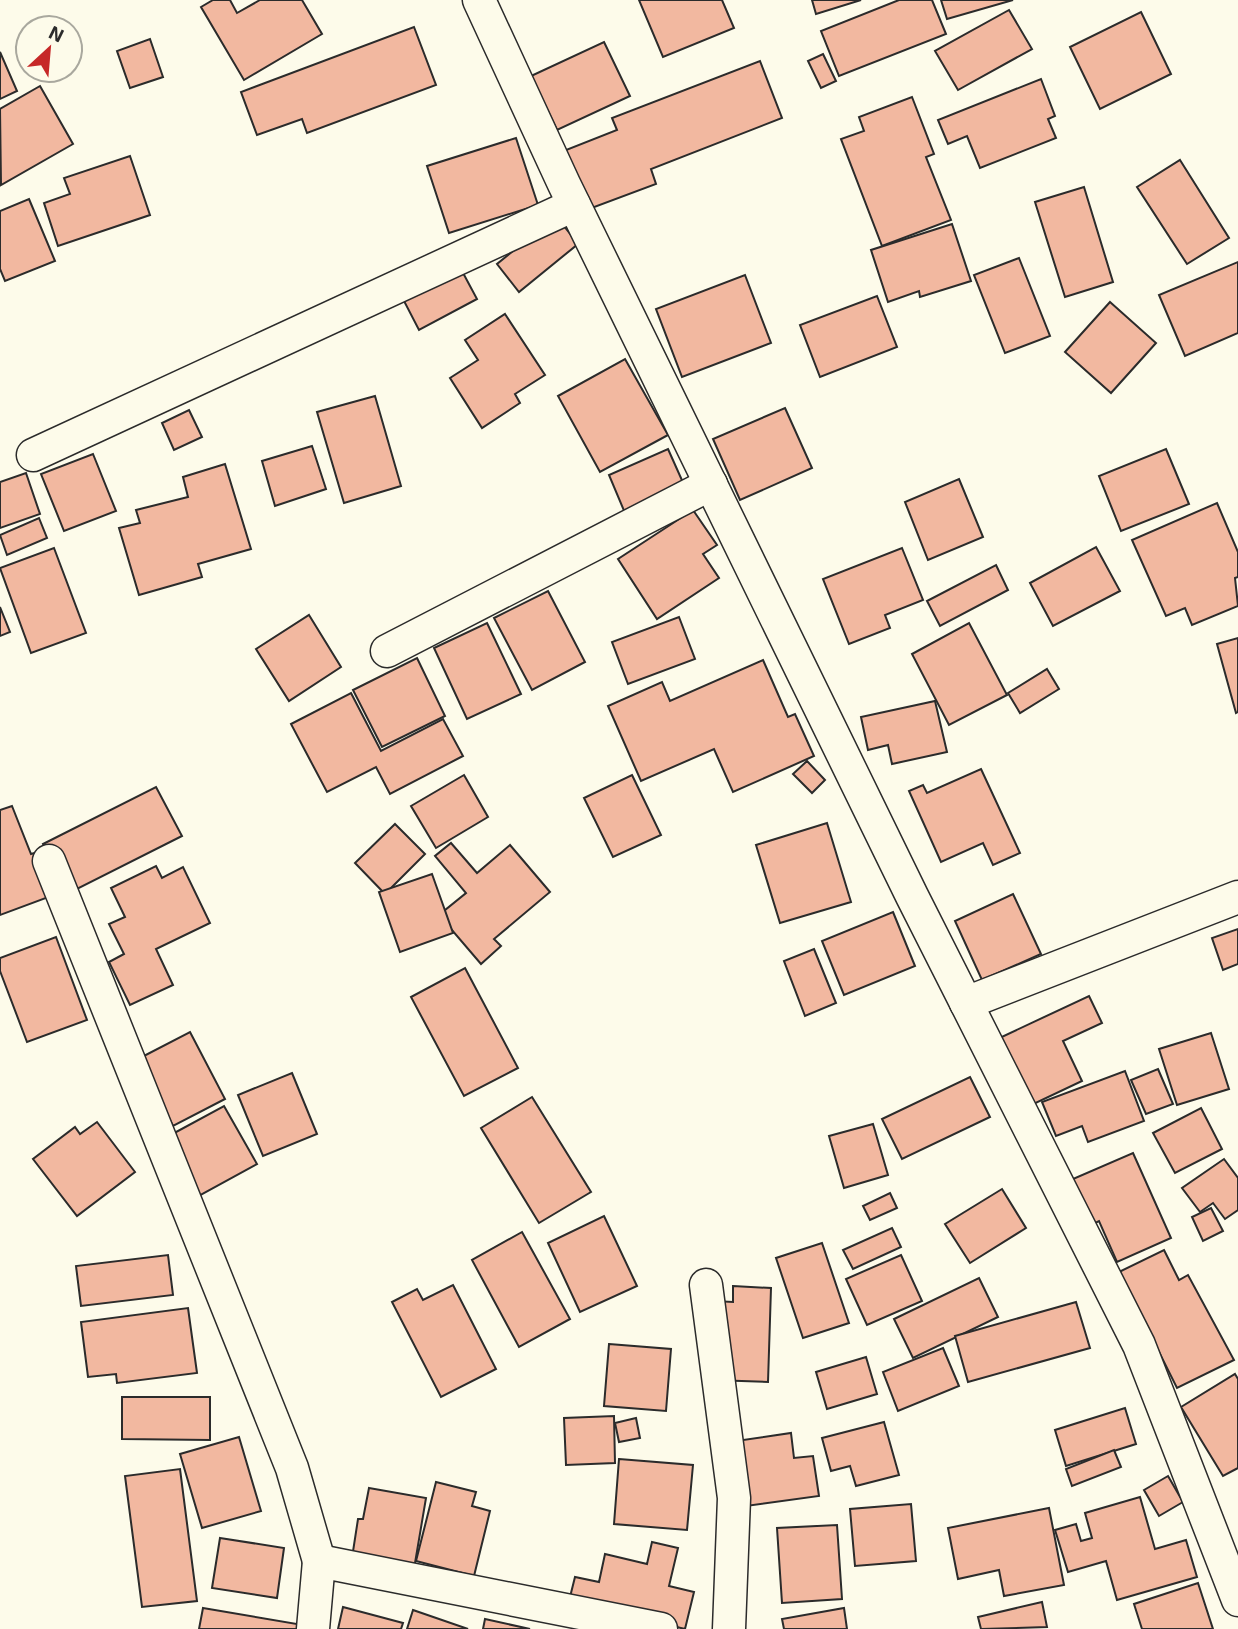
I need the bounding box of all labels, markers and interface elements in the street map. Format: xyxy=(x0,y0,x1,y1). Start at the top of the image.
north arrow xyxy=(14,14,84,84)
text: N xyxy=(45,20,68,47)

